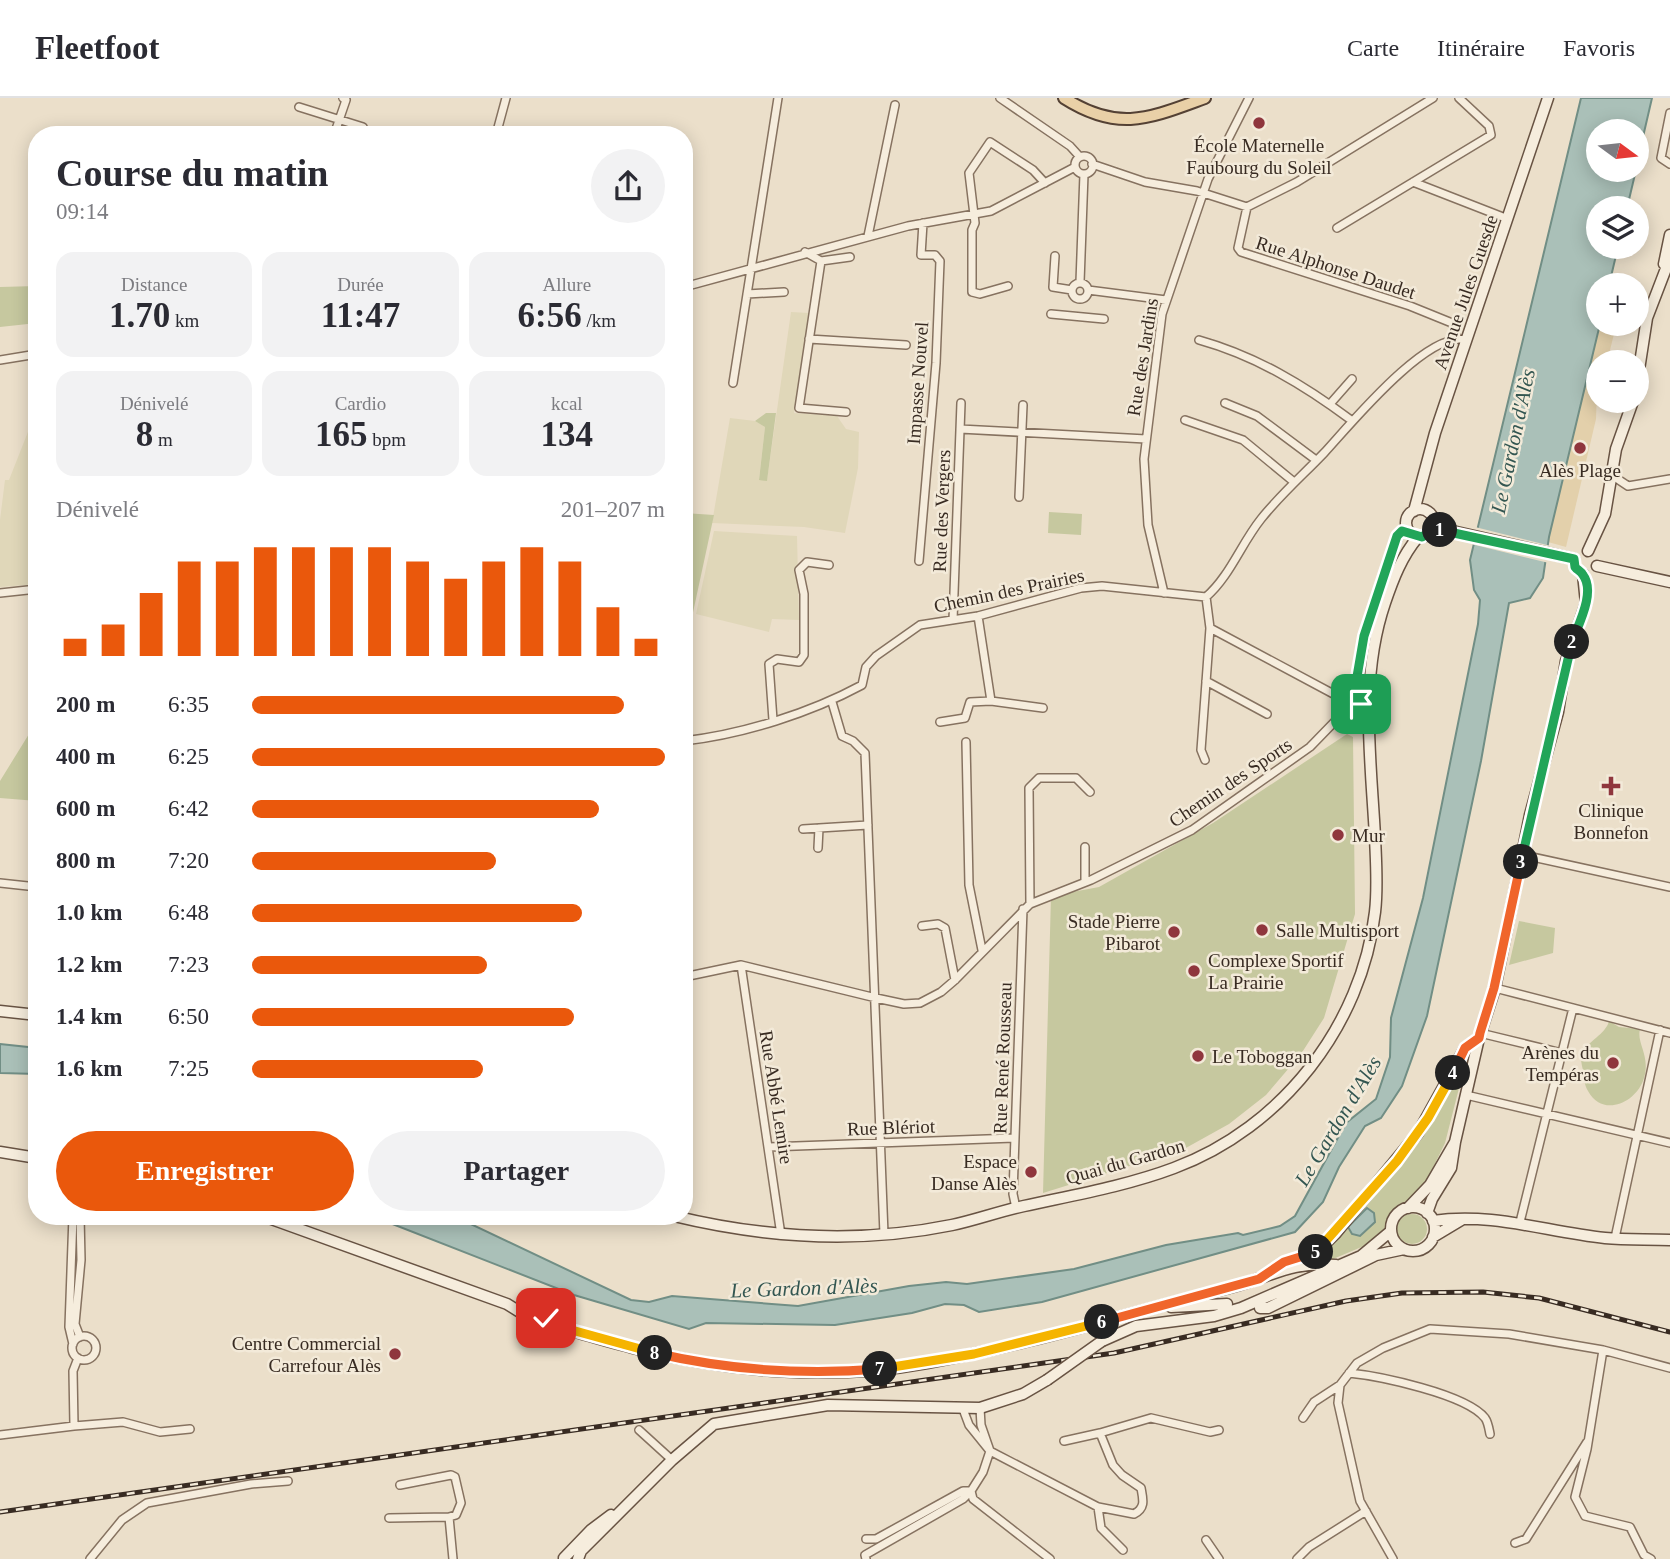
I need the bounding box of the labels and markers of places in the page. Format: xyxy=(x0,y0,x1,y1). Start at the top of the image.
marker: École Maternelle Faubourg du Soleil xyxy=(1251,115,1267,131)
place label: École Maternelle Faubourg du Soleil xyxy=(1186,135,1332,178)
marker: Alès Plage xyxy=(1572,440,1588,456)
place label: Alès Plage xyxy=(1539,460,1621,481)
pin: 1 xyxy=(1422,512,1458,548)
pin: 2 xyxy=(1554,624,1590,660)
pin xyxy=(1331,674,1391,734)
marker: Clinique Bonnefon xyxy=(1601,776,1621,796)
place label: Clinique Bonnefon xyxy=(1574,800,1649,843)
place label: Mur xyxy=(1352,825,1385,846)
marker: Mur xyxy=(1330,827,1346,843)
pin: 3 xyxy=(1504,844,1538,880)
place label: Stade Pierre Pibarot xyxy=(1068,911,1161,954)
place label: Salle Multisport xyxy=(1276,920,1400,941)
marker: Salle Multisport xyxy=(1254,922,1270,938)
marker: Stade Pierre Pibarot xyxy=(1166,924,1182,940)
place label: Complexe Sportif La Prairie xyxy=(1208,950,1344,993)
marker: Complexe Sportif La Prairie xyxy=(1186,963,1202,979)
place label: Arènes du Tempéras xyxy=(1521,1042,1599,1085)
place label: Le Toboggan xyxy=(1212,1046,1313,1067)
marker: Le Toboggan xyxy=(1190,1048,1206,1064)
marker: Arènes du Tempéras xyxy=(1605,1055,1621,1071)
pin: 4 xyxy=(1436,1056,1470,1090)
place label: Espace Danse Alès xyxy=(931,1151,1017,1194)
marker: Espace Danse Alès xyxy=(1023,1164,1039,1180)
pin: 5 xyxy=(1298,1234,1334,1270)
pin xyxy=(516,1288,576,1348)
pin: 6 xyxy=(1084,1304,1120,1340)
place label: Centre Commercial Carrefour Alès xyxy=(232,1333,381,1376)
pin: 8 xyxy=(638,1336,672,1370)
marker: Centre Commercial Carrefour Alès xyxy=(387,1346,403,1362)
pin: 7 xyxy=(862,1352,898,1386)

